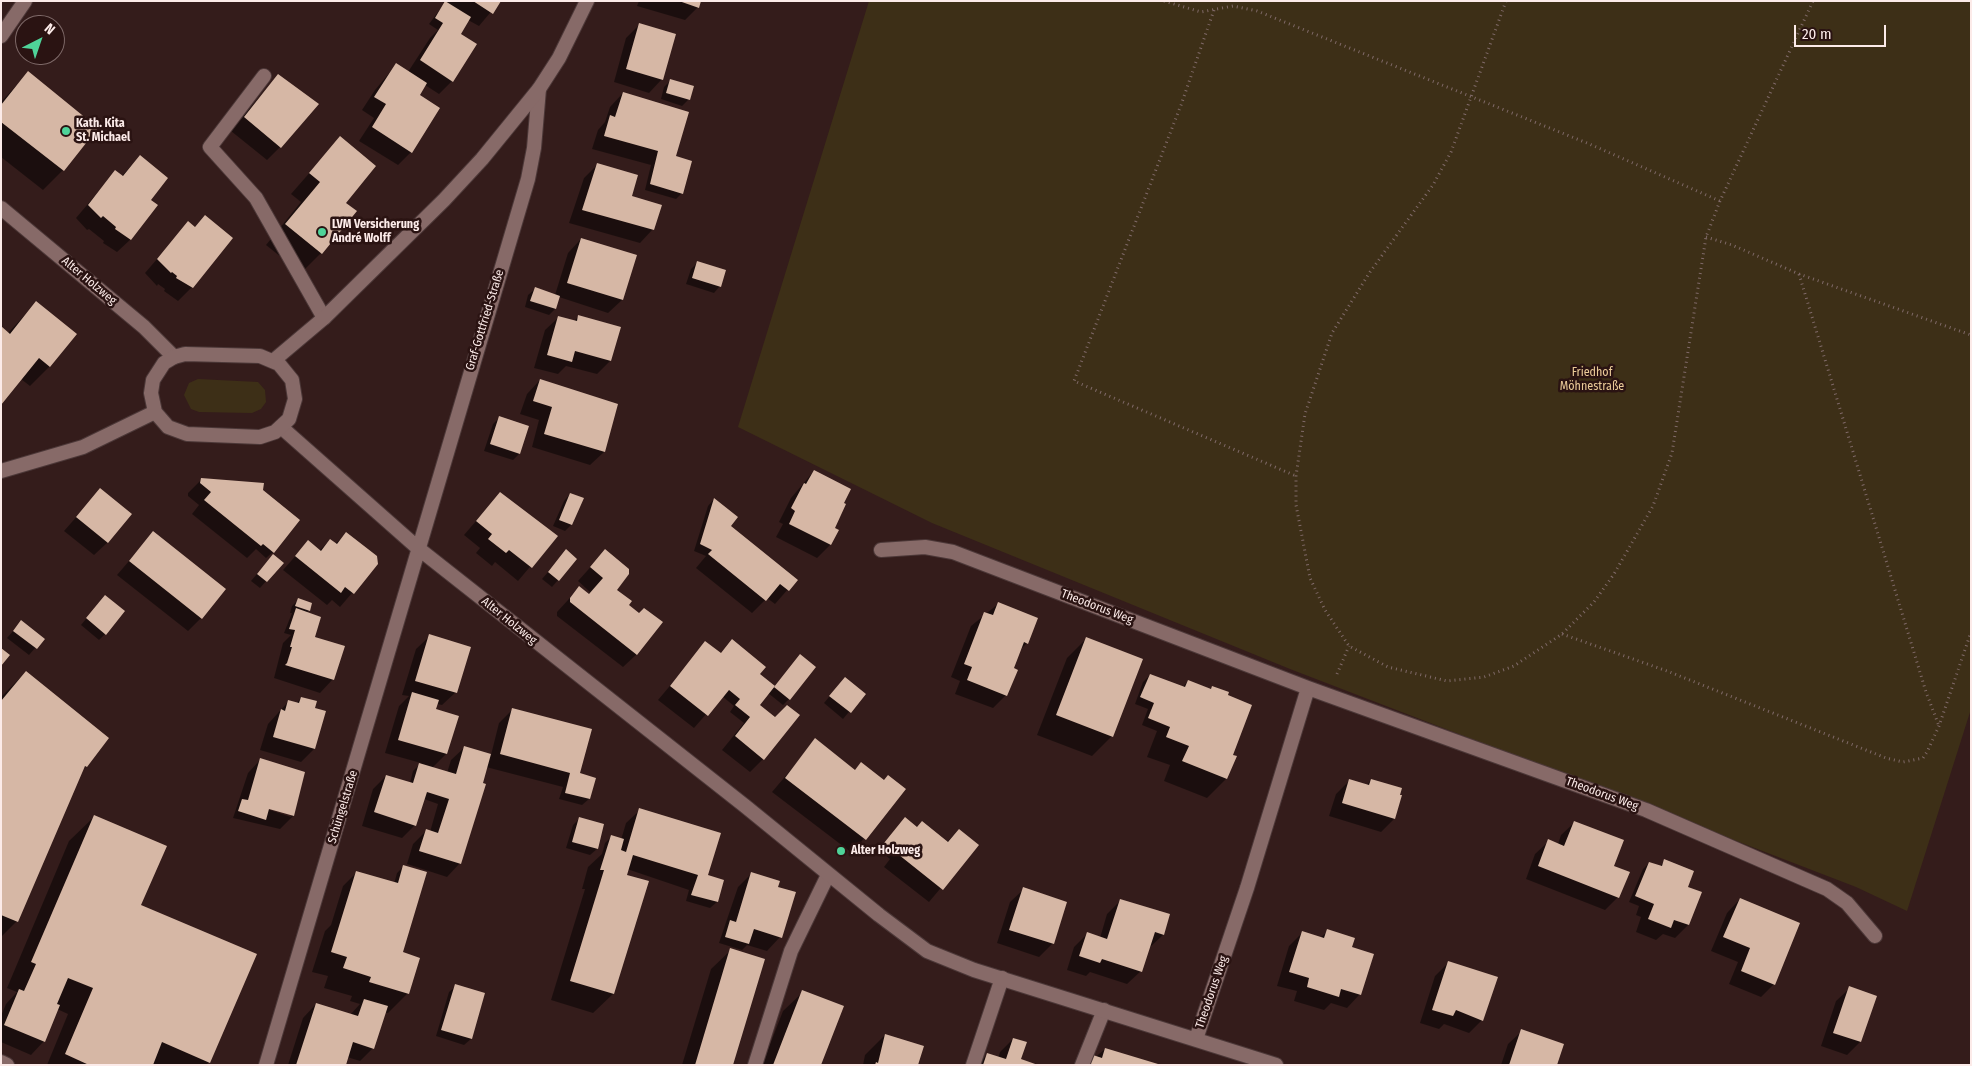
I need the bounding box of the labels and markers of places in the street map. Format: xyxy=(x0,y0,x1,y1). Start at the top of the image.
place label: Kath. Kita St. Michael xyxy=(76,117,130,145)
marker: Kath. Kita St. Michael xyxy=(60,125,72,137)
place label: LVM Versicherung André Wolff xyxy=(332,218,419,246)
marker: LVM Versicherung André Wolff xyxy=(316,226,328,238)
place label: Alter Holzweg xyxy=(851,844,920,858)
marker: Alter Holzweg xyxy=(835,845,847,857)

